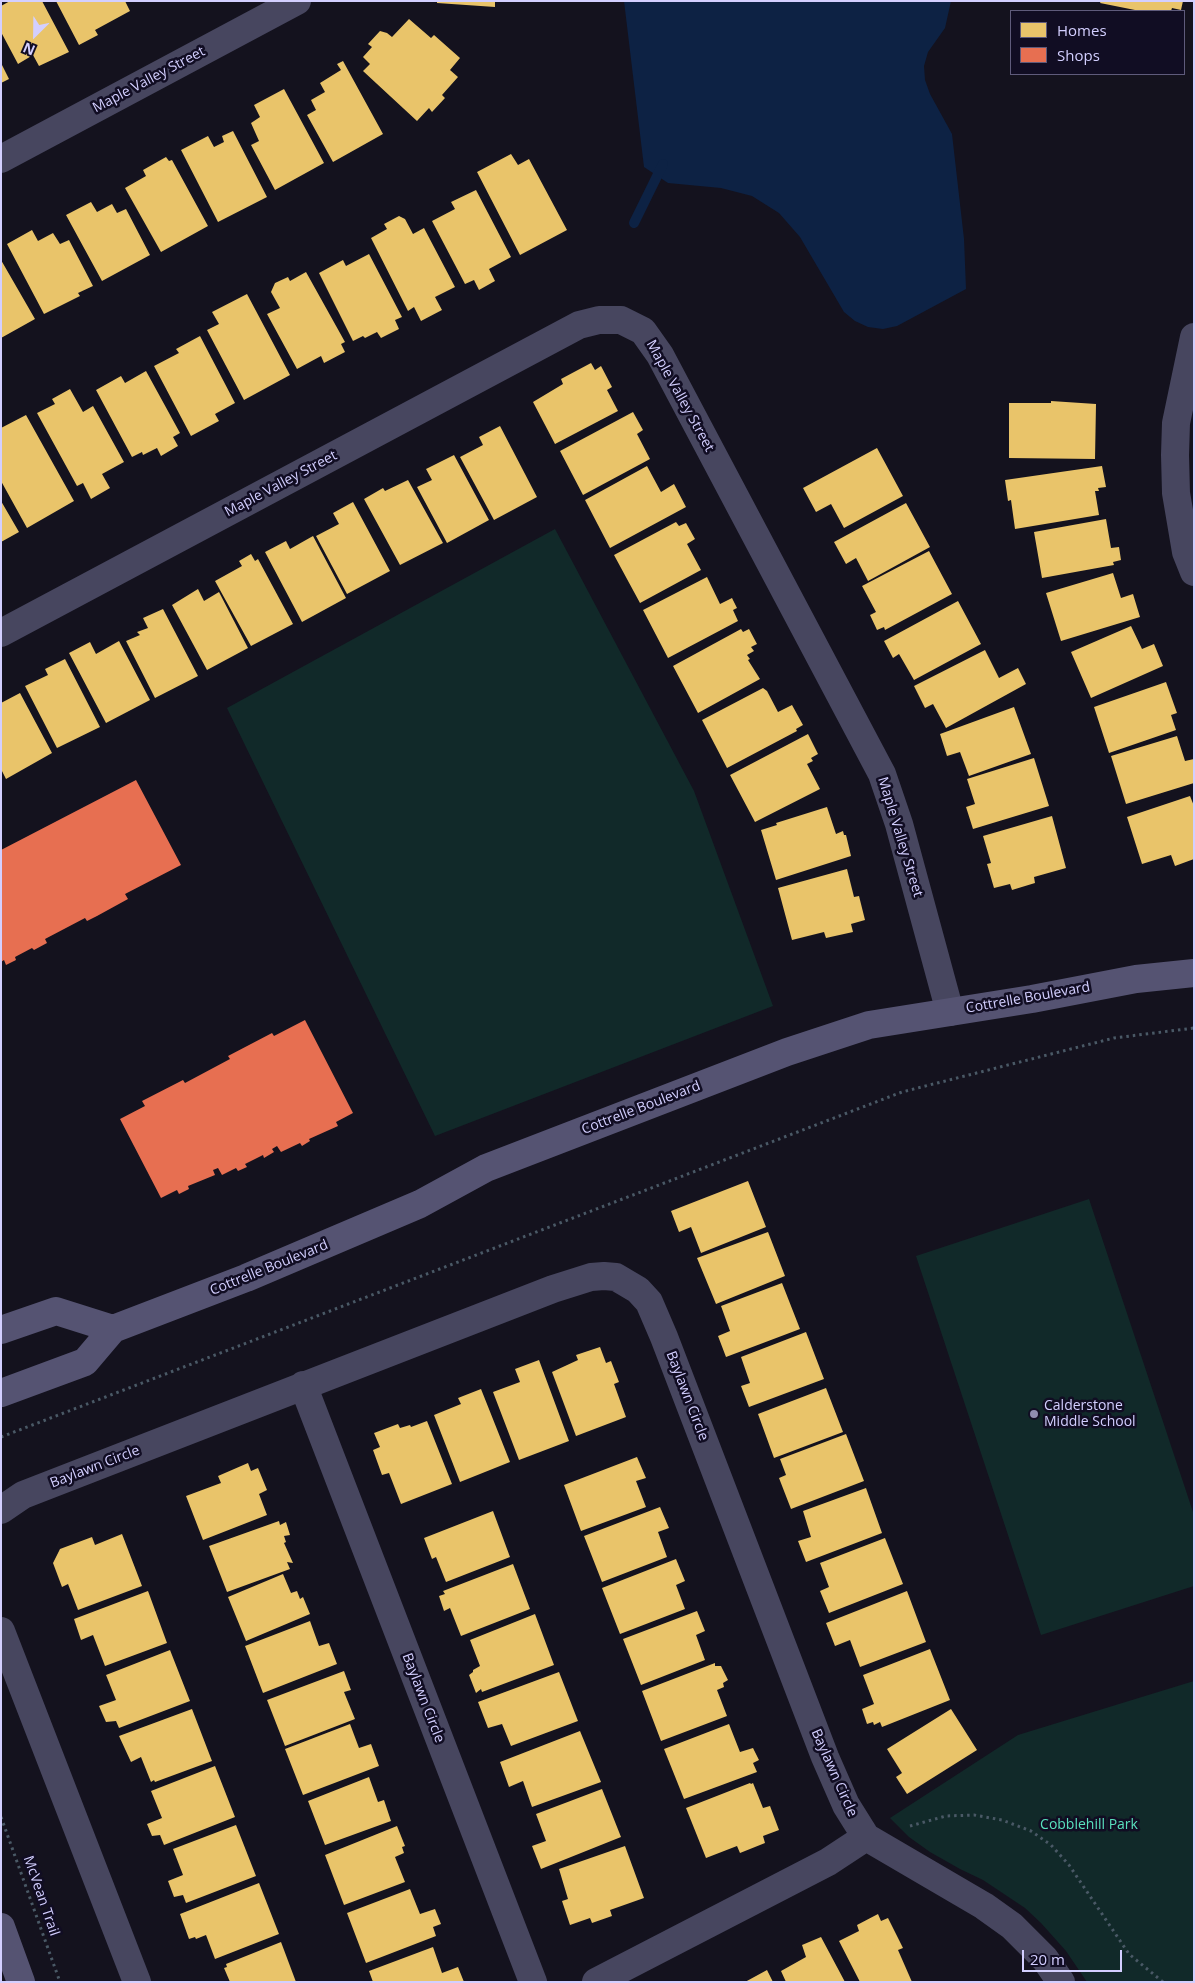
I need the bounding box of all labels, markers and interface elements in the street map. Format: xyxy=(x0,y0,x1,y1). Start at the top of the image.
north arrow xyxy=(10,10,60,60)
legend xyxy=(1010,10,1185,75)
text: Homes xyxy=(1057,20,1107,40)
text: N xyxy=(20,38,38,60)
street label: Maple Valley Street xyxy=(90,43,208,117)
text: Shops xyxy=(1057,45,1100,65)
street label: Maple Valley Street xyxy=(642,337,718,455)
street label: Maple Valley Street xyxy=(222,447,340,521)
street label: Maple Valley Street xyxy=(874,775,926,899)
street label: Cottrelle Boulevard xyxy=(965,979,1091,1017)
street label: Cottrelle Boulevard xyxy=(579,1078,703,1138)
street label: Cottrelle Boulevard xyxy=(207,1237,331,1299)
street label: Baylawn Circle xyxy=(662,1349,712,1443)
place label: Calderstone Middle School xyxy=(1044,1398,1136,1430)
marker: Calderstone Middle School xyxy=(1028,1408,1040,1420)
street label: Baylawn Circle xyxy=(48,1442,142,1492)
street label: Baylawn Circle xyxy=(398,1651,448,1745)
street label: Baylawn Circle xyxy=(807,1726,861,1820)
park label: Cobblehill Park xyxy=(1040,1817,1138,1833)
street label: McVean Trail xyxy=(19,1854,63,1938)
scale bar xyxy=(1025,1940,1125,1972)
text: 20 m xyxy=(1030,1949,1065,1969)

